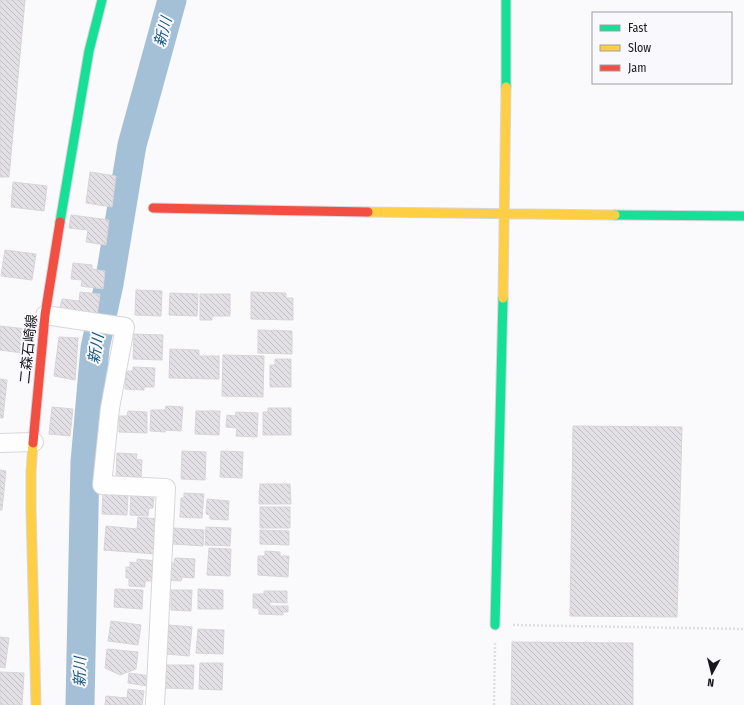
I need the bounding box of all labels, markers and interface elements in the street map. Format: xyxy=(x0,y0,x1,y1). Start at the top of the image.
legend xyxy=(592,12,732,84)
water label: 新川 xyxy=(150,13,176,49)
text: Fast xyxy=(628,21,647,35)
text: Slow xyxy=(628,41,651,55)
text: Jam xyxy=(628,61,646,75)
street label: 二森石崎線 xyxy=(16,313,41,385)
water label: 新川 xyxy=(85,331,108,365)
north arrow xyxy=(692,653,732,693)
water label: 新川 xyxy=(71,655,89,687)
text: N xyxy=(707,676,715,689)

